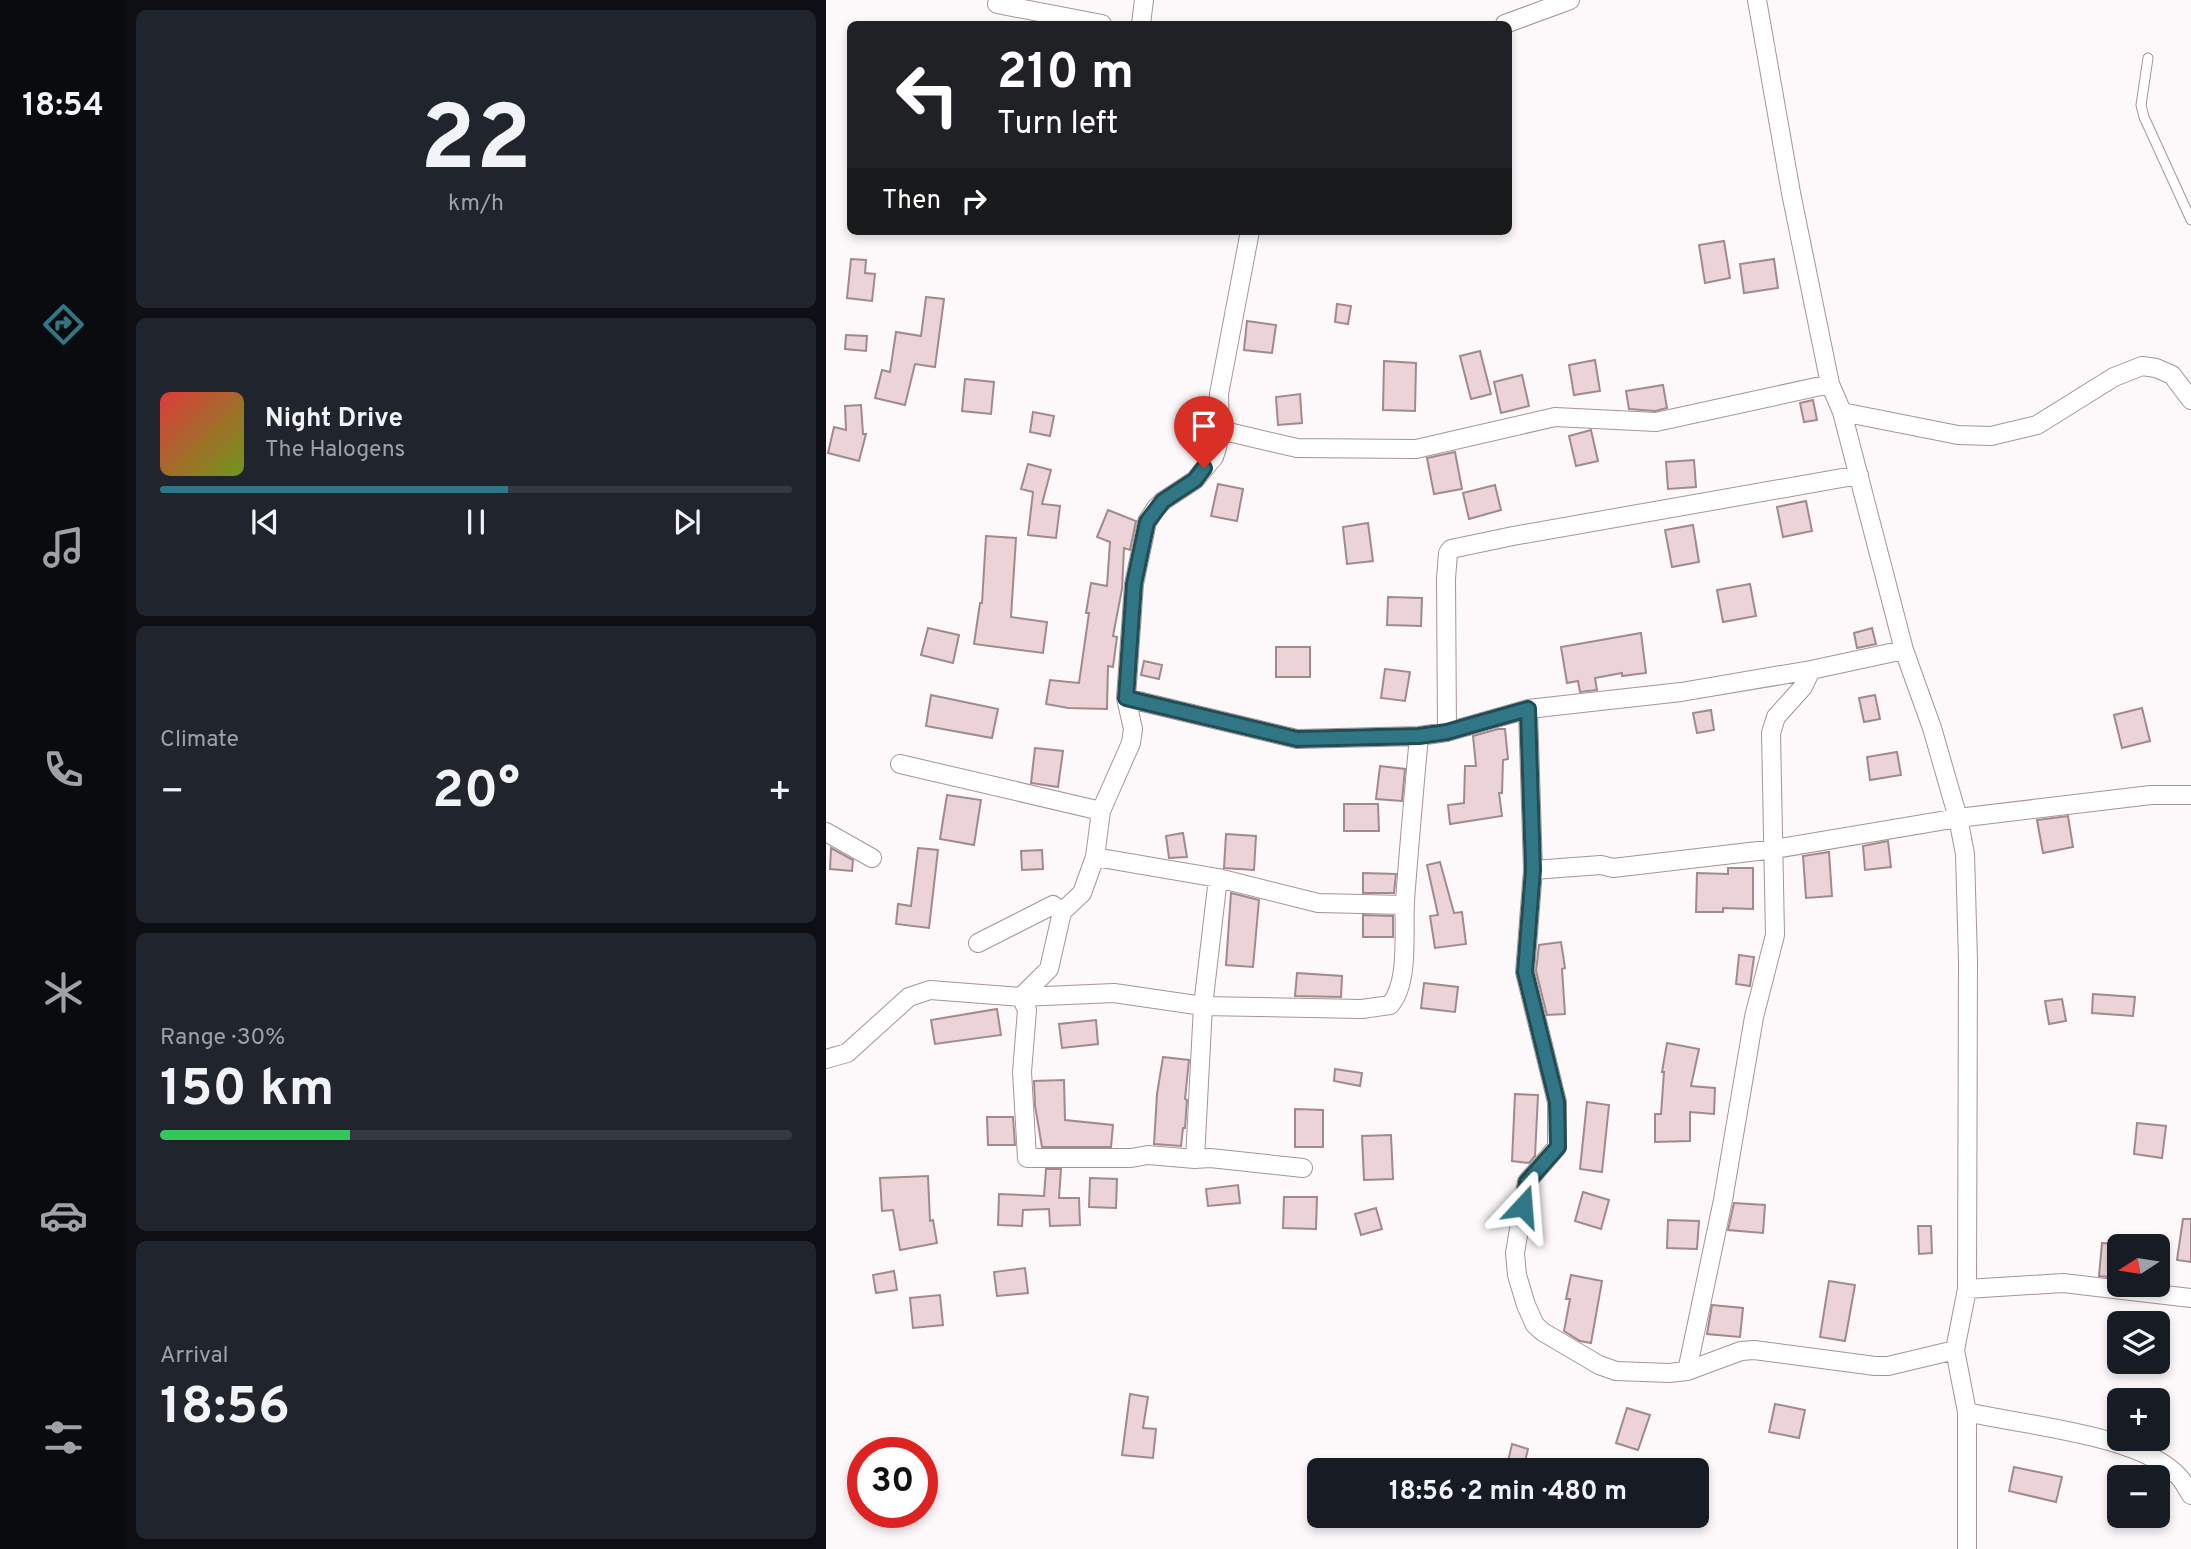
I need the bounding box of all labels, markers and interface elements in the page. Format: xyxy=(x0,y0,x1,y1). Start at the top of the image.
text: 210 m xyxy=(997,44,1134,106)
icon: left xyxy=(882,49,973,140)
text: 18:54 xyxy=(22,87,104,127)
text: 22 xyxy=(420,87,532,202)
text: Turn left xyxy=(997,105,1118,145)
icon: right xyxy=(955,182,993,220)
text: Then xyxy=(882,185,941,218)
text: km/h xyxy=(448,190,504,219)
icon: directions xyxy=(39,300,88,349)
pin xyxy=(1174,396,1234,468)
text: Night Drive xyxy=(265,403,403,436)
icon: arrive xyxy=(1185,407,1223,445)
text: The Halogens xyxy=(265,436,405,465)
icon: previous xyxy=(246,503,284,541)
icon: pause xyxy=(457,503,495,541)
icon: next xyxy=(668,503,706,541)
icon: music xyxy=(39,523,88,572)
text: Climate xyxy=(160,726,239,755)
icon: phone xyxy=(39,745,88,794)
text: 20° xyxy=(432,760,520,826)
text: − xyxy=(160,769,185,818)
text: + xyxy=(767,769,792,818)
icon: climate xyxy=(39,968,88,1017)
text: Range · 30% xyxy=(160,1024,285,1053)
text: 150 km xyxy=(160,1058,334,1124)
position arrow xyxy=(1486,1169,1560,1243)
icon: car xyxy=(39,1191,88,1240)
north arrow xyxy=(2107,1234,2170,1297)
map controls xyxy=(2107,1234,2170,1528)
button: layers xyxy=(2107,1311,2170,1374)
text: Arrival xyxy=(160,1342,229,1371)
text: 18:56 xyxy=(160,1376,290,1442)
button: + xyxy=(2107,1388,2170,1451)
icon: filters xyxy=(39,1413,88,1462)
speed limit sign: 30 xyxy=(847,1437,938,1528)
button: − xyxy=(2107,1465,2170,1528)
text: 18:56 · 2 min · 480 m xyxy=(1389,1476,1627,1509)

